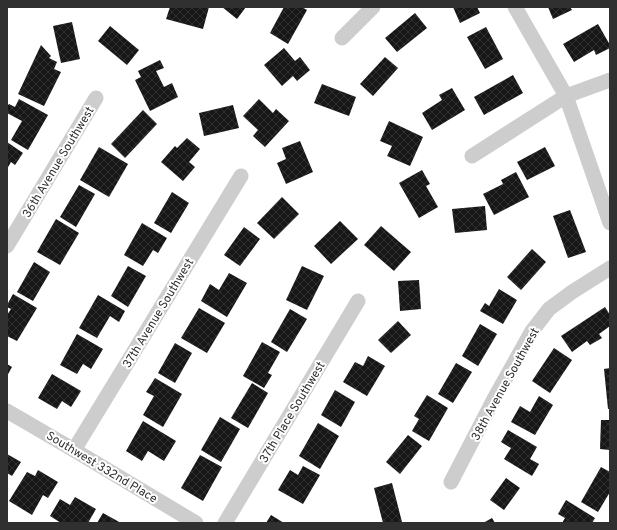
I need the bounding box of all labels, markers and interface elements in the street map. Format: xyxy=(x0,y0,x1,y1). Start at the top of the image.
street label: 36th Avenue Southwest xyxy=(19,104,98,221)
street label: 37th Avenue Southwest xyxy=(120,256,198,371)
street label: 38th Avenue Southwest xyxy=(468,325,544,444)
street label: 37th Place Southwest xyxy=(256,359,329,466)
street label: Southwest 332nd Place xyxy=(43,428,160,507)

